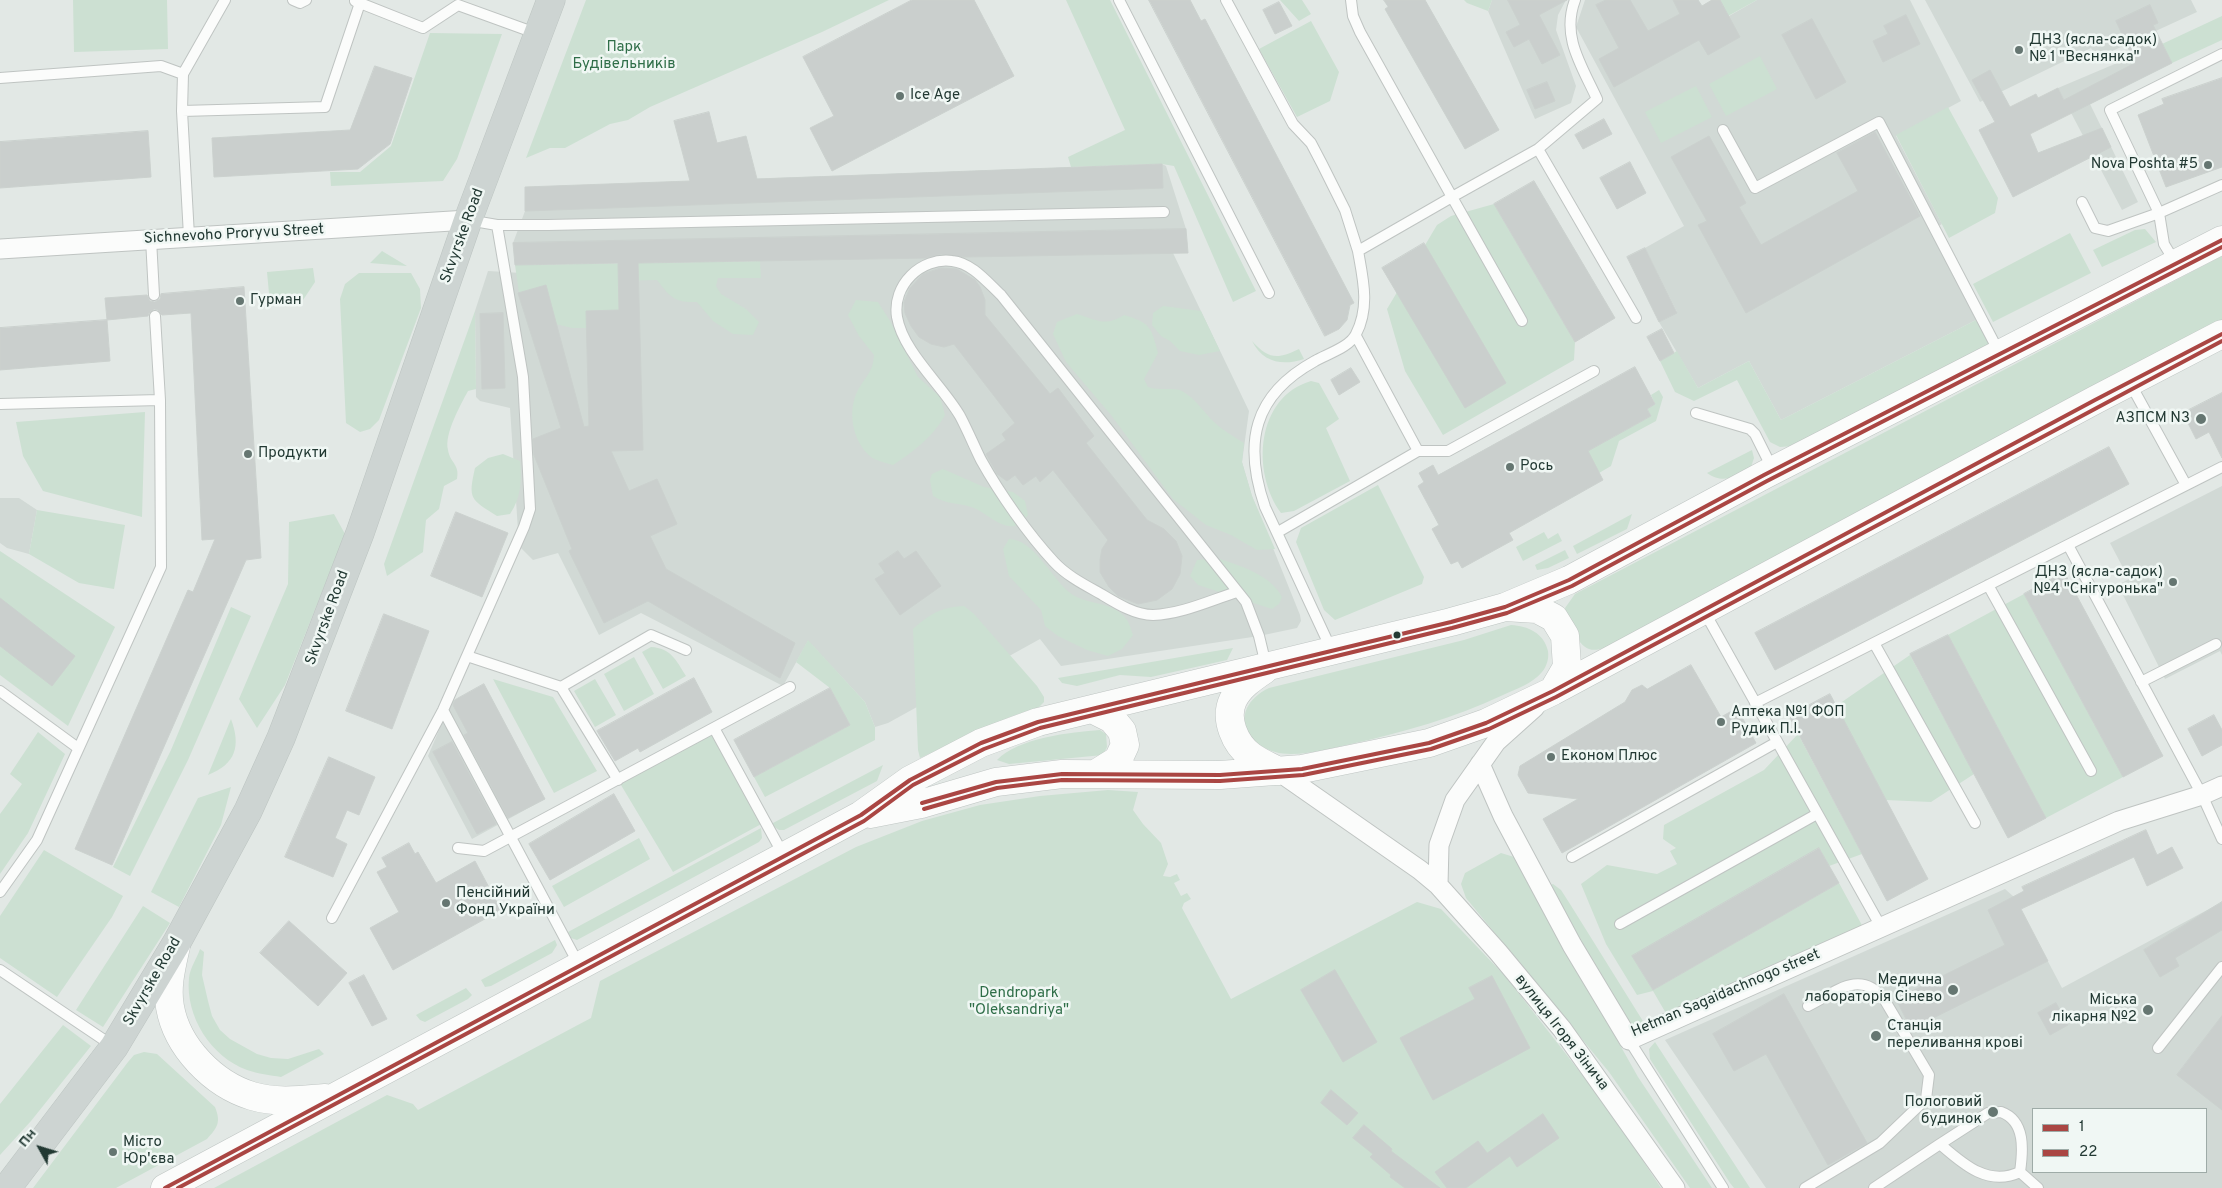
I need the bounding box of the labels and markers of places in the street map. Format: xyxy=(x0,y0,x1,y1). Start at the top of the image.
place label: ДНЗ (ясла-садок) № 1 "Веснянка" xyxy=(2029,32,2157,67)
marker: ДНЗ (ясла-садок) № 1 "Веснянка" xyxy=(2013,44,2025,56)
place label: Ice Age xyxy=(910,87,960,105)
marker: Ice Age xyxy=(894,90,906,102)
place label: Nova Poshta #5 xyxy=(2091,156,2198,174)
marker: Nova Poshta #5 xyxy=(2202,159,2214,171)
place label: Гурман xyxy=(250,292,302,310)
marker: Гурман xyxy=(234,295,246,307)
place label: АЗПСМ N3 xyxy=(2115,410,2190,428)
marker: АЗПСМ N3 xyxy=(2194,412,2208,426)
place label: Продукти xyxy=(258,445,327,463)
marker: Продукти xyxy=(242,448,254,460)
place label: Рось xyxy=(1520,458,1553,476)
marker: Рось xyxy=(1504,461,1516,473)
place label: ДНЗ (ясла-садок) №4 "Снігуронька" xyxy=(2033,564,2163,599)
marker: ДНЗ (ясла-садок) №4 "Снігуронька" xyxy=(2167,576,2179,588)
unlabelled marker xyxy=(1392,630,1402,640)
place label: Аптека №1 ФОП Рудик П.І. xyxy=(1731,704,1844,739)
marker: Аптека №1 ФОП Рудик П.І. xyxy=(1715,716,1727,728)
place label: Економ Плюс xyxy=(1561,748,1658,766)
marker: Економ Плюс xyxy=(1545,751,1557,763)
place label: Пенсійний Фонд України xyxy=(456,885,555,920)
marker: Пенсійний Фонд України xyxy=(440,897,452,909)
place label: Медична лабораторія Сінево xyxy=(1805,972,1942,1007)
marker: Медична лабораторія Сінево xyxy=(1946,983,1960,997)
place label: Міська лікарня №2 xyxy=(2052,992,2137,1027)
marker: Міська лікарня №2 xyxy=(2141,1003,2155,1017)
place label: Станція переливання крові xyxy=(1887,1018,2023,1053)
marker: Станція переливання крові xyxy=(1869,1029,1883,1043)
place label: Пологовий будинок xyxy=(1905,1094,1982,1129)
marker: Пологовий будинок xyxy=(1986,1105,2000,1119)
place label: Місто Юр'єва xyxy=(123,1134,174,1169)
marker: Місто Юр'єва xyxy=(107,1146,119,1158)

